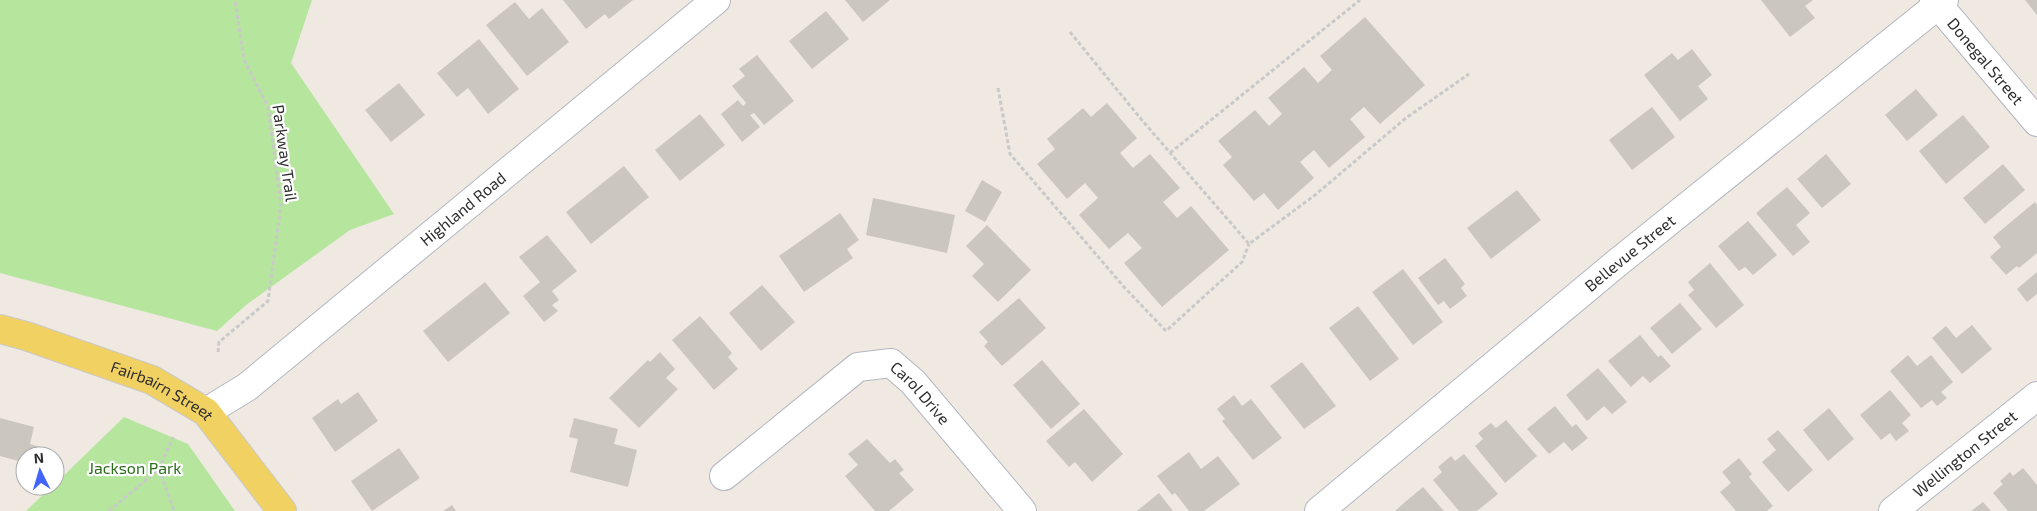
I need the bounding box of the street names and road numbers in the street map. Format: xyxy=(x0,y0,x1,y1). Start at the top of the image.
street label: Donegal Street xyxy=(1944,14,2028,108)
street label: Parkway Trail xyxy=(269,103,302,203)
street label: Highland Road xyxy=(416,168,509,249)
street label: Bellevue Street xyxy=(1581,210,1679,295)
street label: Fairbairn Street xyxy=(108,356,218,423)
street label: Carol Drive xyxy=(887,357,955,428)
street label: Wellington Street xyxy=(1909,406,2020,501)

